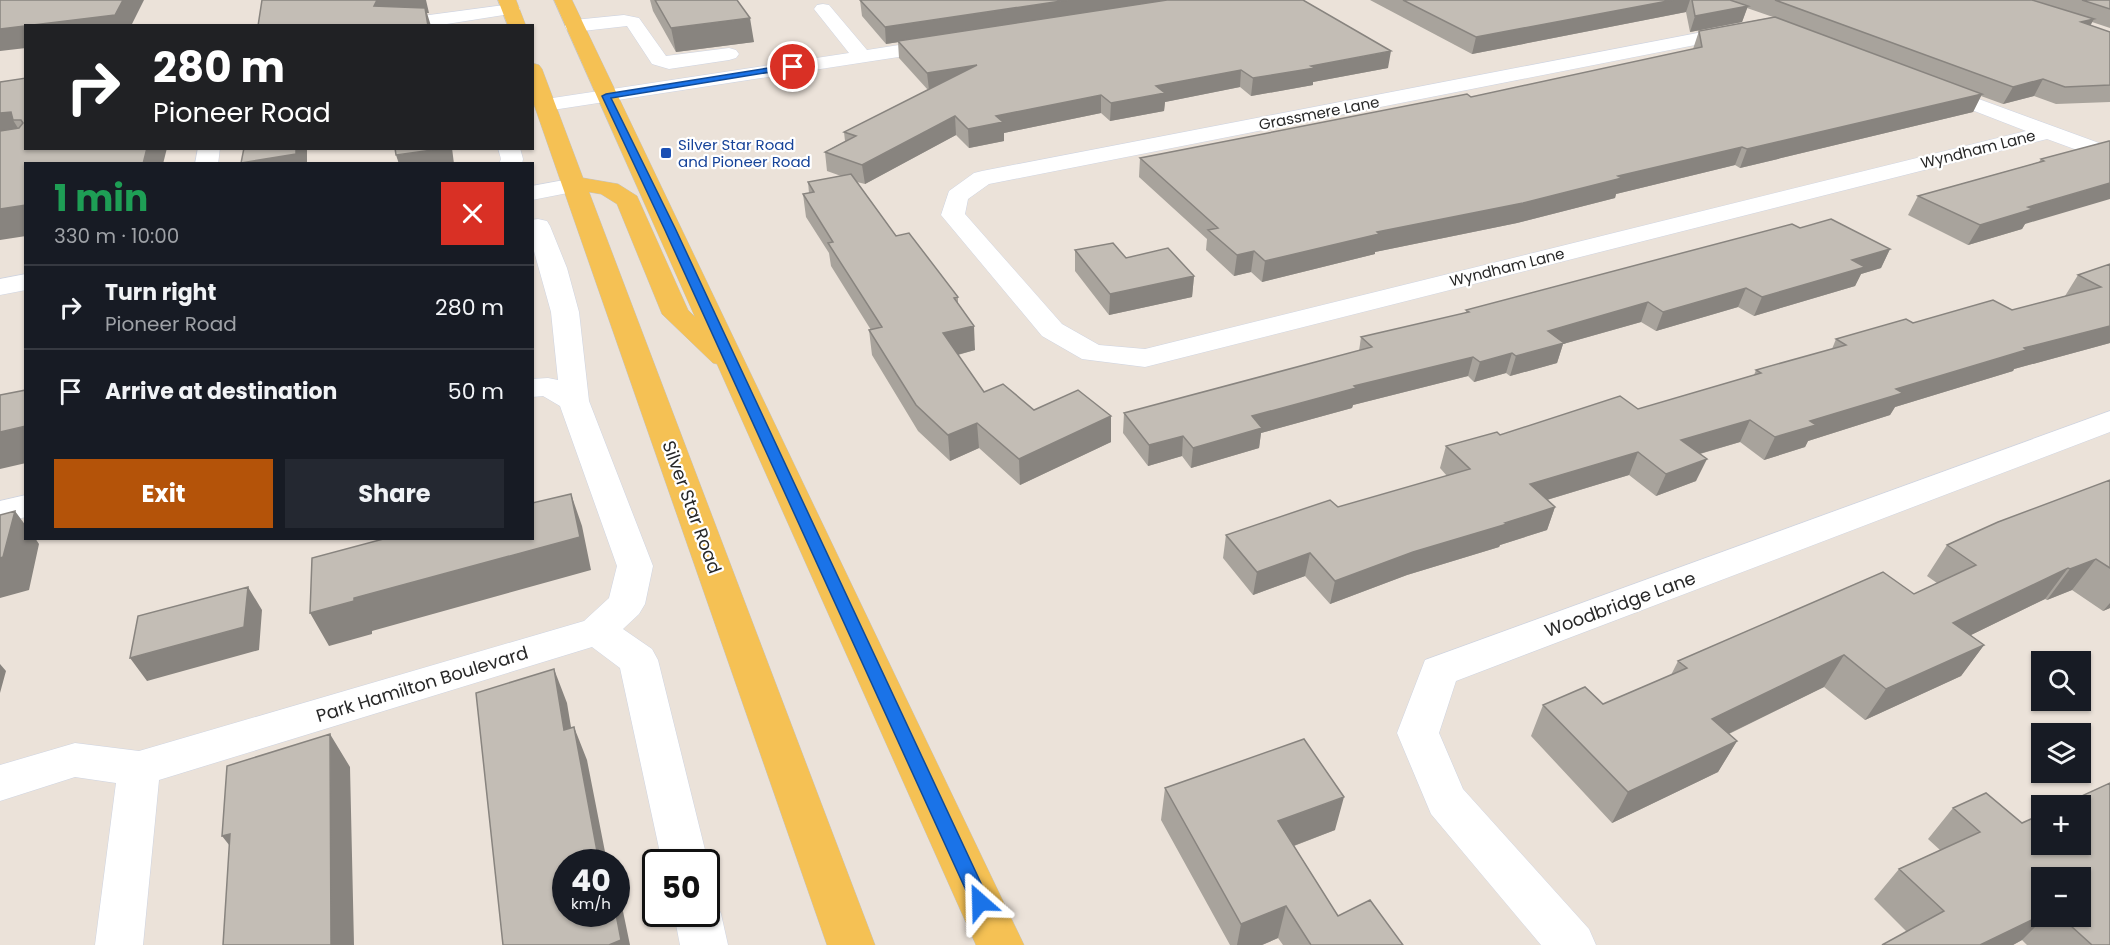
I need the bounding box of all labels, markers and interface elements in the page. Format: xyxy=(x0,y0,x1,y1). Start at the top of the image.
text: 280 m xyxy=(153,38,285,97)
pin xyxy=(767,41,818,92)
icon: right xyxy=(54,48,132,126)
icon: arrive xyxy=(776,50,809,83)
street label: Grassmere Lane xyxy=(1257,91,1381,135)
text: Pioneer Road xyxy=(153,94,331,131)
street label: Wyndham Lane xyxy=(1918,125,2038,173)
place label: Silver Star Road and Pioneer Road xyxy=(678,134,811,172)
marker: Silver Star Road and Pioneer Road xyxy=(659,146,673,160)
text: 1 min xyxy=(54,173,148,224)
button: close xyxy=(441,182,504,245)
text: 330 m · 10:00 xyxy=(54,222,179,250)
street label: Wyndham Lane xyxy=(1447,243,1567,291)
text: Turn right xyxy=(105,277,216,308)
icon: right xyxy=(54,291,87,324)
text: 280 m xyxy=(435,292,504,323)
text: Pioneer Road xyxy=(105,310,237,338)
icon: arrive xyxy=(54,375,87,408)
text: Arrive at destination xyxy=(105,376,337,407)
text: 50 m xyxy=(448,376,504,407)
street label: Silver Star Road xyxy=(656,437,728,577)
button: Exit xyxy=(54,459,273,528)
button: Share xyxy=(285,459,504,528)
street label: Woodbridge Lane xyxy=(1541,565,1699,643)
street label: Park Hamilton Boulevard xyxy=(313,640,531,728)
map controls xyxy=(2031,651,2091,927)
button: search xyxy=(2031,651,2091,711)
button: layers xyxy=(2031,723,2091,783)
button: + xyxy=(2031,795,2091,855)
speed limit sign: 50 xyxy=(642,849,720,927)
text: 40 xyxy=(571,859,611,902)
button: − xyxy=(2031,867,2091,927)
position arrow xyxy=(948,870,1012,934)
text: km/h xyxy=(571,893,611,914)

